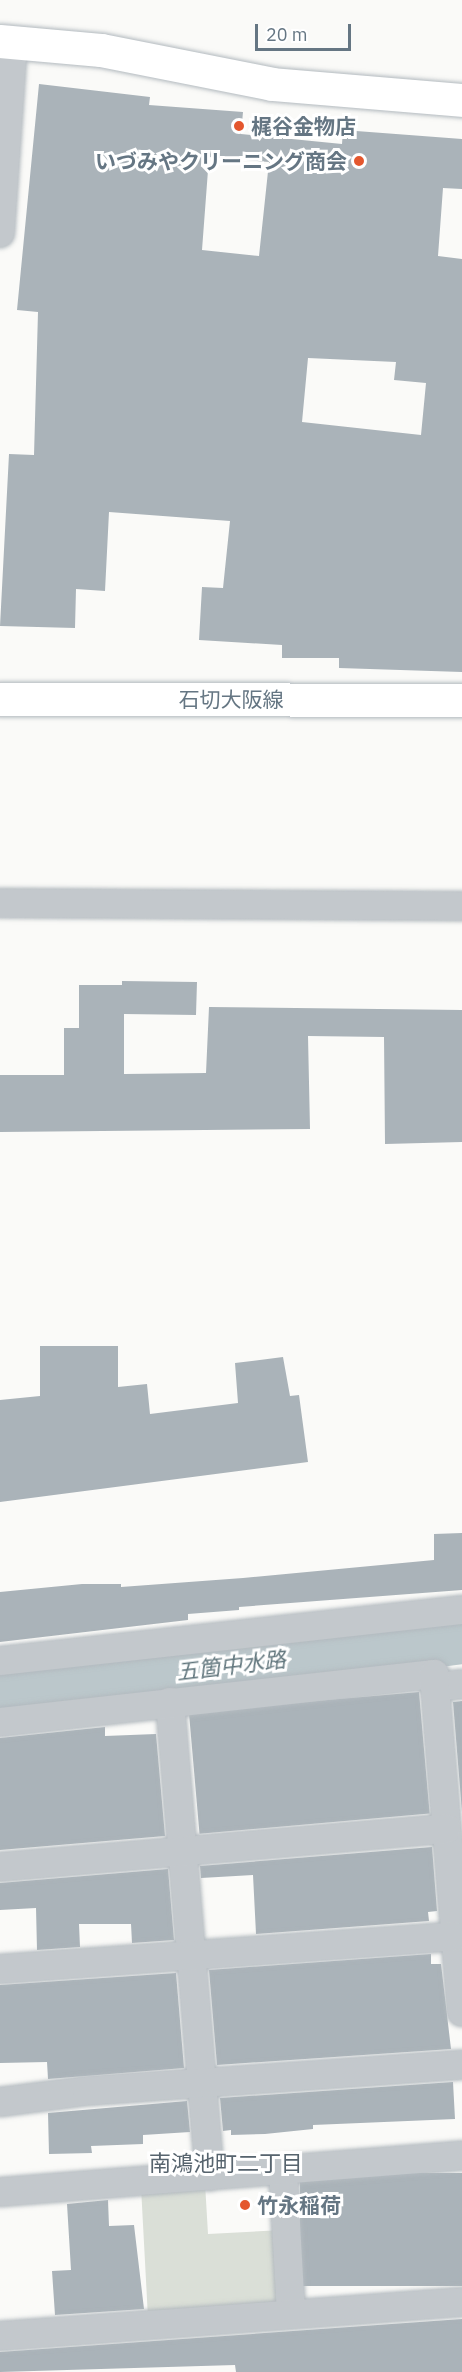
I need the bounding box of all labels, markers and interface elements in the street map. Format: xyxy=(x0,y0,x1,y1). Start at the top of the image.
scale bar xyxy=(258,12,354,50)
text: 20 m xyxy=(266,23,308,46)
place label: 梶谷金物店 xyxy=(251,113,356,139)
marker: 梶谷金物店 xyxy=(232,119,246,133)
place label: いづみやクリーニング商会 xyxy=(95,148,347,174)
marker: いづみやクリーニング商会 xyxy=(352,154,366,168)
street label: 石切大阪線 xyxy=(179,686,283,712)
water label: 五箇中水路 xyxy=(175,1645,287,1685)
district label: 南鴻池町二丁目 xyxy=(149,2150,303,2176)
place label: 竹永稲荷 xyxy=(257,2192,341,2218)
marker: 竹永稲荷 xyxy=(238,2198,252,2212)

